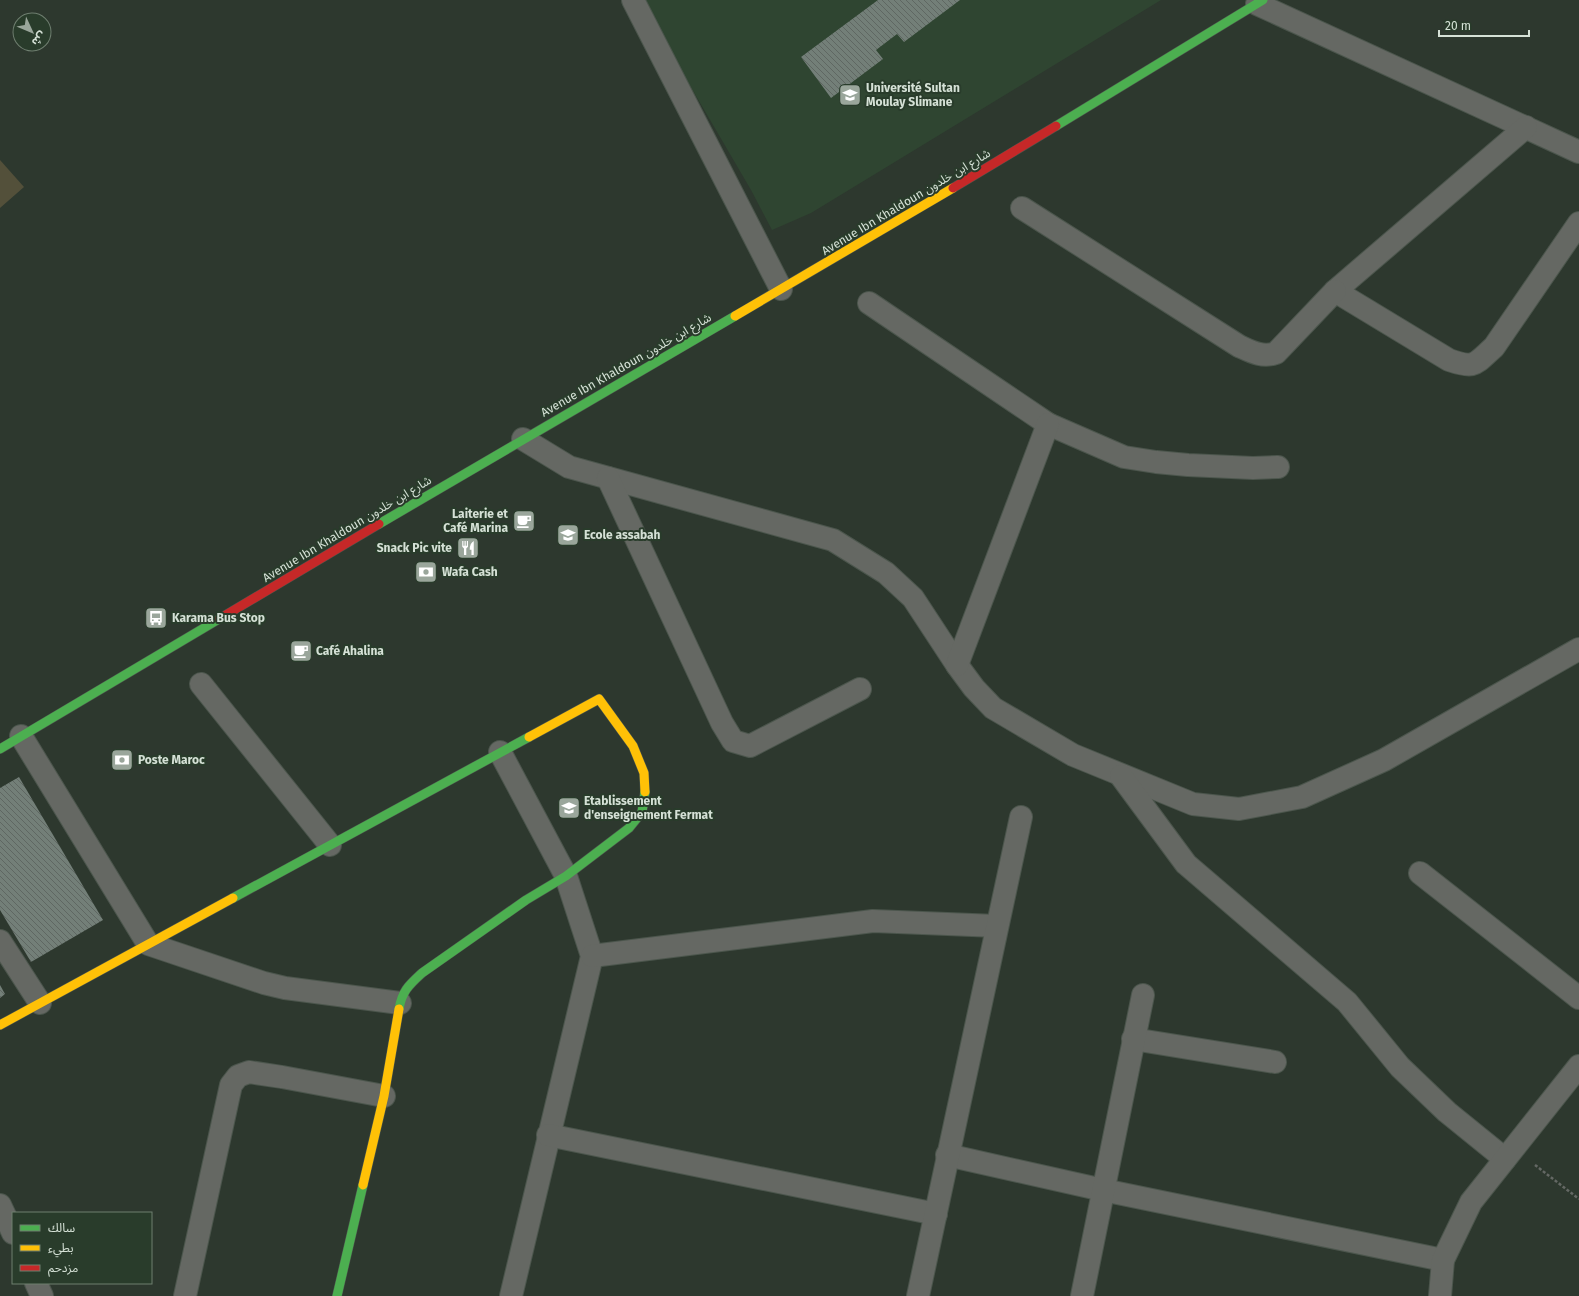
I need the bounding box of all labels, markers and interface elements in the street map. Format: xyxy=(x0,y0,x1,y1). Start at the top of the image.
north arrow xyxy=(12,12,52,52)
scale bar xyxy=(1439,12,1529,38)
text: 20 m xyxy=(1445,19,1471,33)
text: ش xyxy=(29,29,49,49)
place label: Université Sultan Moulay Slimane xyxy=(866,81,960,109)
school or university icon: Université Sultan Moulay Slimane xyxy=(837,82,863,108)
street label: Avenue Ibn Khaldoun شارع ابن خلدون xyxy=(819,146,994,260)
street label: Avenue Ibn Khaldoun شارع ابن خلدون xyxy=(538,310,715,421)
street label: Avenue Ibn Khaldoun شارع ابن خلدون xyxy=(260,473,435,587)
place label: Laiterie et Café Marina xyxy=(443,507,508,535)
cafe icon: Laiterie et Café Marina xyxy=(511,508,537,534)
school or university icon: Ecole assabah xyxy=(555,522,581,548)
place label: Ecole assabah xyxy=(584,528,661,542)
restaurant icon: Snack Pic vite xyxy=(455,535,481,561)
place label: Snack Pic vite xyxy=(377,541,452,555)
bank icon: Wafa Cash xyxy=(413,559,439,585)
place label: Wafa Cash xyxy=(442,565,498,579)
bus stop icon: Karama Bus Stop xyxy=(143,605,169,631)
place label: Karama Bus Stop xyxy=(172,611,265,625)
cafe icon: Café Ahalina xyxy=(288,638,314,664)
place label: Café Ahalina xyxy=(316,644,384,658)
bank icon: Poste Maroc xyxy=(109,747,135,773)
place label: Poste Maroc xyxy=(138,753,205,767)
place label: Etablissement d'enseignement Fermat xyxy=(584,794,713,822)
school or university icon: Etablissement d'enseignement Fermat xyxy=(556,795,582,821)
legend xyxy=(12,1212,152,1284)
text: سالك xyxy=(48,1221,75,1235)
text: بطيء xyxy=(48,1241,74,1258)
text: مزدحم xyxy=(48,1261,78,1277)

